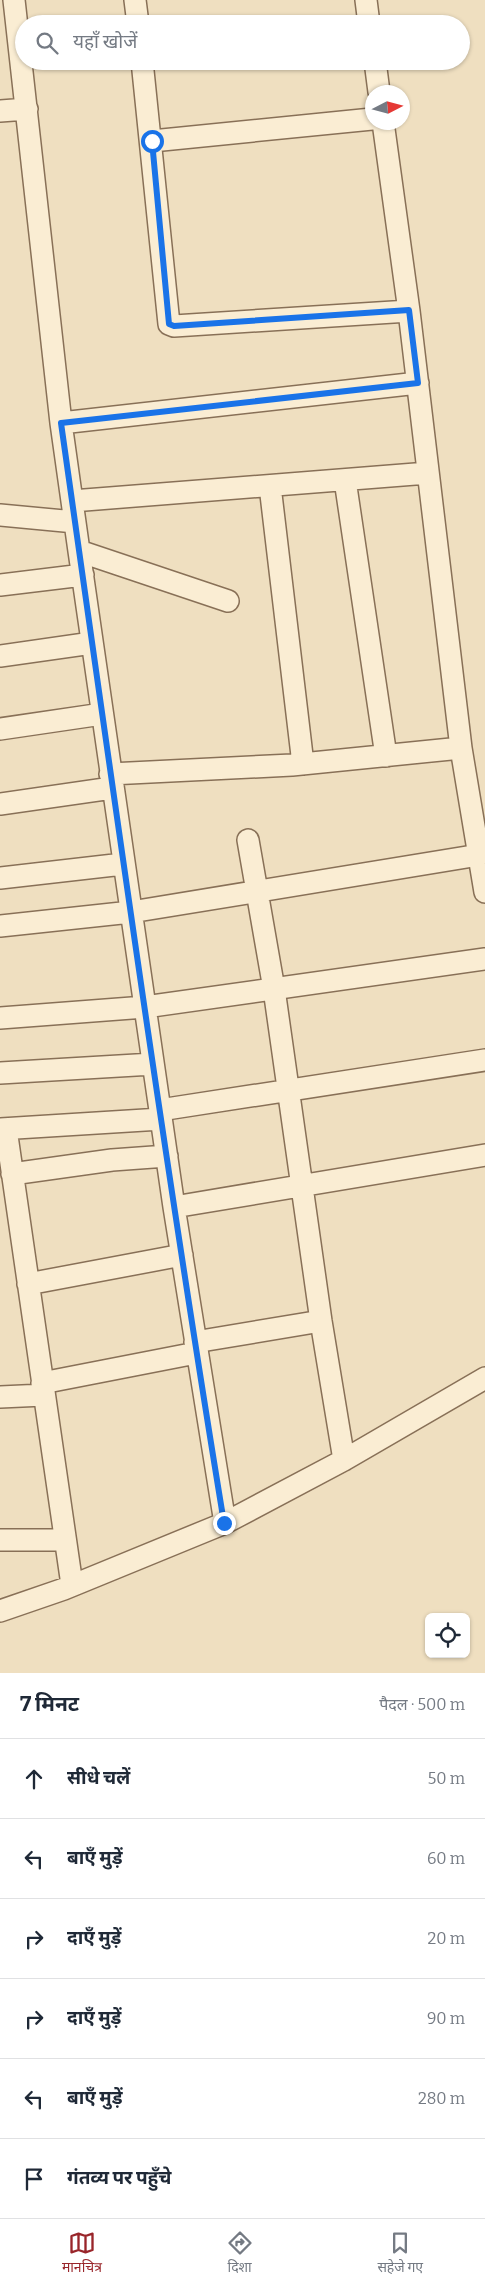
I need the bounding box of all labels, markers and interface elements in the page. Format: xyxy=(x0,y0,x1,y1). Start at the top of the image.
search box xyxy=(15,15,470,70)
icon: search xyxy=(33,29,61,57)
text: यहाँ खोजें xyxy=(73,30,137,53)
north arrow xyxy=(365,85,410,130)
route start xyxy=(141,130,164,153)
route end xyxy=(213,1512,236,1535)
map controls xyxy=(425,1613,470,1658)
button: locate xyxy=(425,1613,470,1658)
text: 7 मिनट xyxy=(20,1691,79,1717)
text: पैदल · 500 m xyxy=(379,1695,465,1714)
icon: ahead xyxy=(20,1765,48,1793)
text: सीधे चलें xyxy=(67,1766,130,1789)
text: 50 m xyxy=(428,1769,465,1788)
icon: left xyxy=(20,1845,48,1873)
text: बाएँ मुड़ें xyxy=(67,1846,123,1869)
text: 60 m xyxy=(427,1849,465,1868)
icon: right xyxy=(20,1925,48,1953)
text: दाएँ मुड़ें xyxy=(67,1926,121,1949)
text: 20 m xyxy=(428,1929,465,1948)
icon: right xyxy=(20,2005,48,2033)
text: दाएँ मुड़ें xyxy=(67,2006,121,2029)
text: 90 m xyxy=(427,2009,465,2028)
icon: left xyxy=(20,2085,48,2113)
text: बाएँ मुड़ें xyxy=(67,2086,123,2109)
text: 280 m xyxy=(418,2089,465,2108)
icon: arrive xyxy=(20,2165,48,2193)
text: गंतव्य पर पहुँचे xyxy=(67,2166,172,2189)
tab: मानचित्र xyxy=(62,2229,102,2278)
tab: दिशा xyxy=(226,2229,254,2278)
tab: सहेजे गए xyxy=(377,2229,423,2278)

